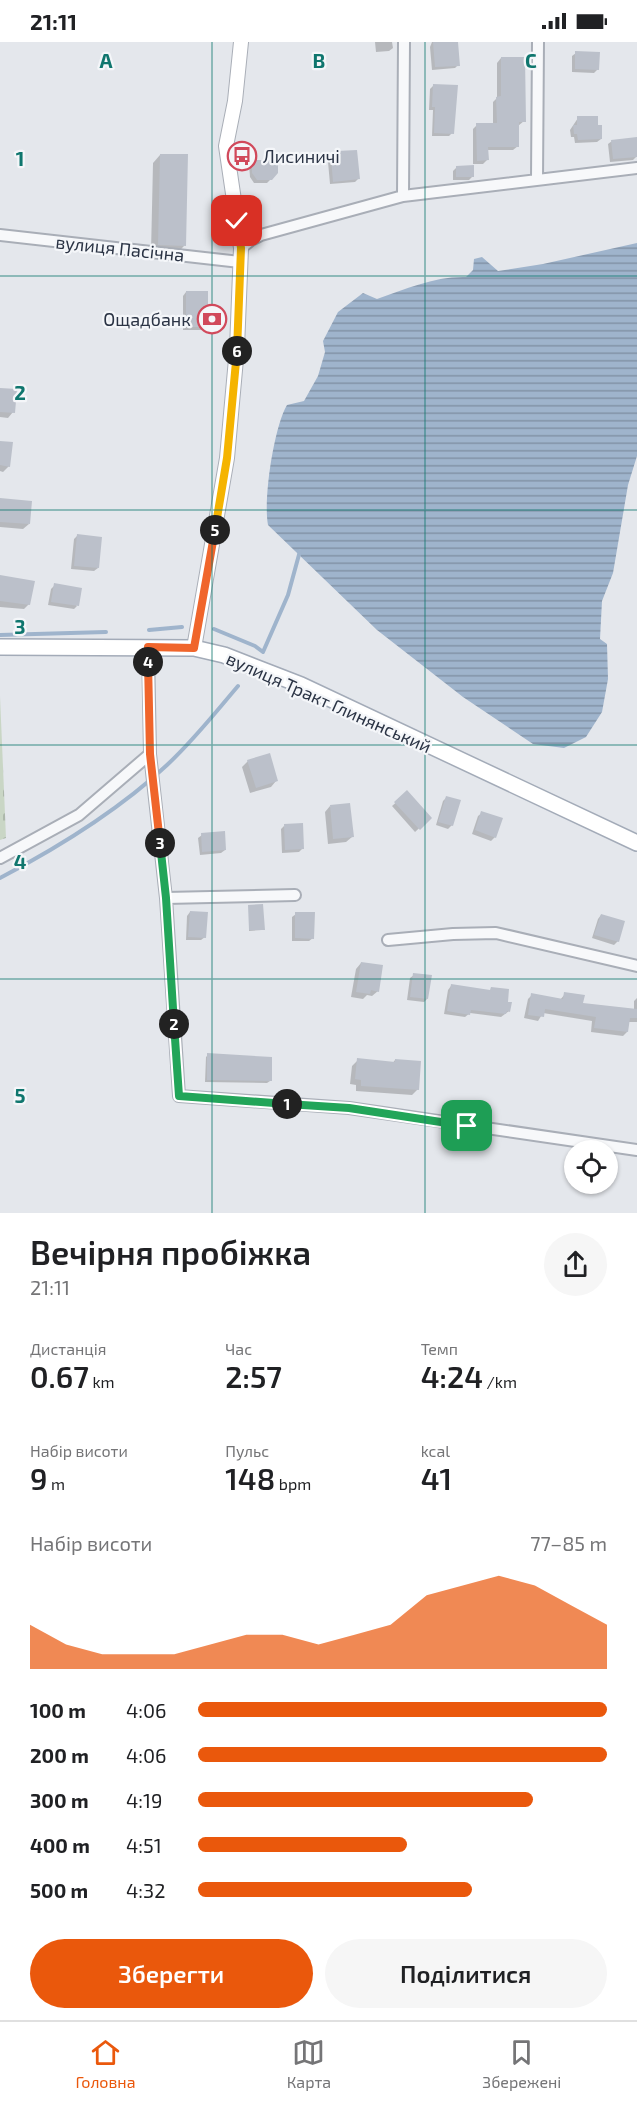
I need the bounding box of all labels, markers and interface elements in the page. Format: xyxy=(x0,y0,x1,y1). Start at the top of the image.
text: 21:11 xyxy=(30,8,77,34)
text: A xyxy=(99,48,113,72)
text: B xyxy=(313,48,325,72)
text: C xyxy=(525,48,537,72)
bus stop icon: Лисиничі xyxy=(226,140,258,172)
place label: Лисиничі xyxy=(263,145,340,167)
text: 1 xyxy=(16,146,24,170)
pin xyxy=(211,195,262,246)
icon: check xyxy=(220,204,253,237)
street label: вулиця Пасічна xyxy=(55,230,185,266)
bank icon: Ощадбанк xyxy=(196,303,228,335)
place label: Ощадбанк xyxy=(103,308,191,330)
pin: 6 xyxy=(222,336,252,366)
text: 6 xyxy=(232,341,242,360)
text: 2 xyxy=(14,380,26,404)
pin: 5 xyxy=(200,515,230,545)
text: 5 xyxy=(211,520,219,539)
text: 3 xyxy=(14,614,26,638)
pin: 4 xyxy=(133,647,163,677)
street label: вулиця Тракт Глинянський xyxy=(223,647,435,757)
text: 4 xyxy=(143,652,153,671)
pin: 3 xyxy=(145,828,175,858)
text: 3 xyxy=(155,833,165,852)
text: 4 xyxy=(14,849,27,873)
pin: 2 xyxy=(159,1009,189,1039)
text: 2 xyxy=(169,1014,179,1033)
text: 5 xyxy=(14,1083,26,1107)
pin: 1 xyxy=(272,1089,302,1119)
text: 1 xyxy=(284,1094,290,1113)
pin xyxy=(441,1100,492,1151)
icon: arrive xyxy=(450,1109,483,1142)
map controls xyxy=(564,1140,618,1194)
button: locate xyxy=(564,1140,618,1194)
text: Вечірня пробіжка xyxy=(30,1232,311,1272)
button: share xyxy=(544,1233,607,1296)
text: 21:11 xyxy=(30,1275,70,1299)
text: Дистанція xyxy=(30,1339,107,1358)
text: Час xyxy=(225,1339,252,1358)
text: Темп xyxy=(421,1339,458,1358)
text: 0.67 xyxy=(30,1358,89,1394)
text: 2:57 xyxy=(225,1358,282,1394)
text: 4:24 xyxy=(421,1358,483,1394)
text: km xyxy=(89,1372,115,1391)
text: /km xyxy=(483,1372,517,1391)
text: Набір висоти xyxy=(30,1441,128,1460)
text: Пульс xyxy=(225,1441,269,1460)
text: kcal xyxy=(421,1441,450,1460)
text: 9 xyxy=(30,1460,47,1496)
text: 148 xyxy=(225,1460,275,1496)
text: 41 xyxy=(421,1460,452,1496)
text: m xyxy=(47,1474,65,1493)
text: bpm xyxy=(275,1474,311,1493)
text: Набір висоти xyxy=(30,1531,152,1555)
text: 77–85 m xyxy=(530,1531,607,1555)
text: 100 m xyxy=(30,1698,86,1722)
text: 4:06 xyxy=(126,1698,167,1722)
text: 200 m xyxy=(30,1743,89,1767)
text: 4:06 xyxy=(126,1743,167,1767)
text: 300 m xyxy=(30,1788,89,1812)
text: 4:19 xyxy=(126,1788,162,1812)
text: 400 m xyxy=(30,1833,90,1857)
text: 4:51 xyxy=(126,1833,162,1857)
text: 500 m xyxy=(30,1878,88,1902)
text: 4:32 xyxy=(126,1878,165,1902)
button: Зберегти xyxy=(30,1939,313,2008)
button: Поділитися xyxy=(325,1939,607,2008)
tab: Головна xyxy=(76,2036,136,2091)
tab: Карта xyxy=(287,2036,331,2091)
tab: Збережені xyxy=(482,2036,561,2091)

